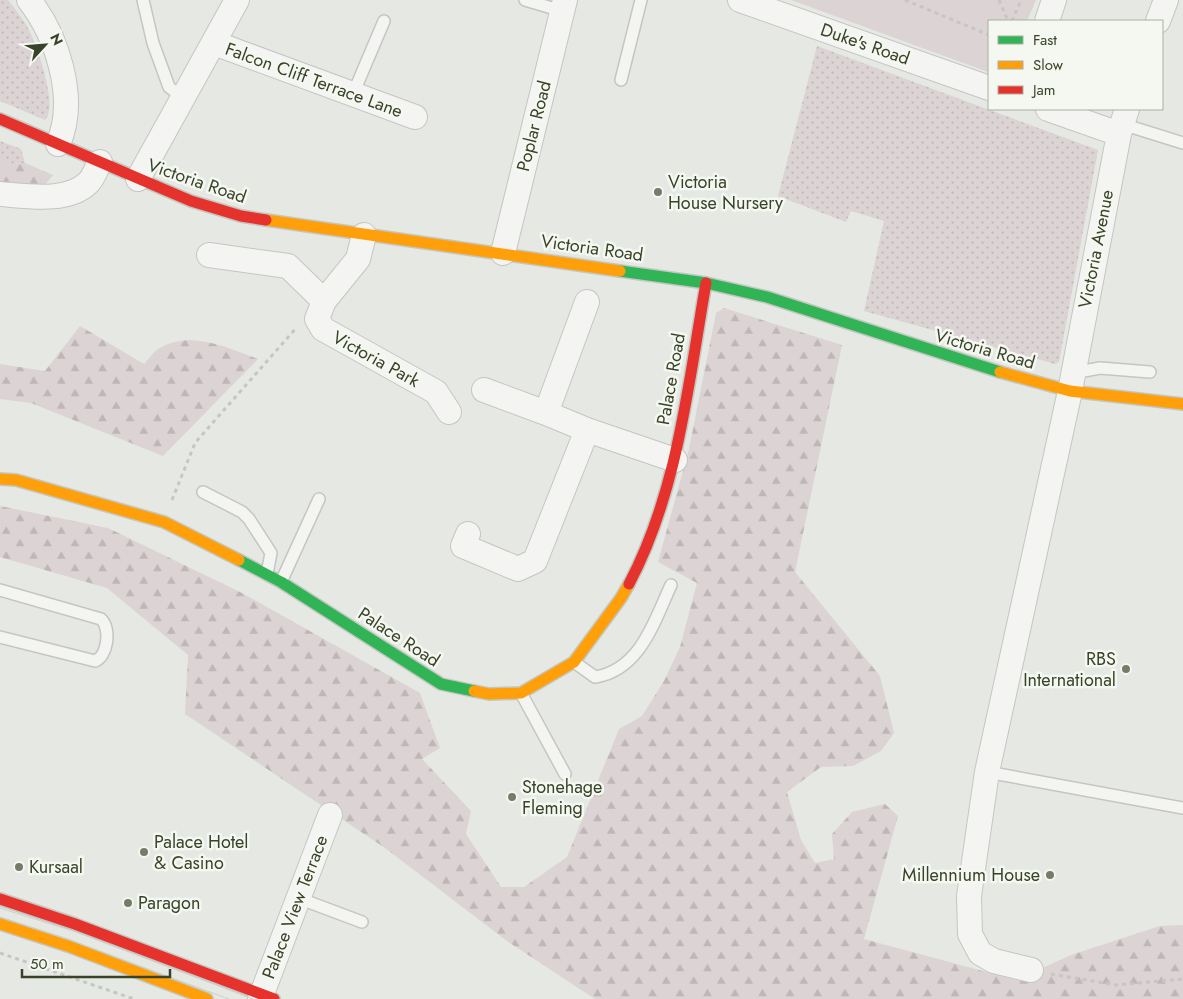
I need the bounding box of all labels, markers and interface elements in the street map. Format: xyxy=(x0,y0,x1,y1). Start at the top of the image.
street label: Duke's Road xyxy=(817,17,913,71)
north arrow xyxy=(20,20,70,70)
legend xyxy=(988,20,1163,110)
text: Fast xyxy=(1033,29,1057,51)
text: N xyxy=(45,30,68,49)
street label: Falcon Cliff Terrace Lane xyxy=(222,36,406,124)
text: Slow xyxy=(1033,54,1064,76)
street label: Poplar Road xyxy=(510,78,558,174)
text: Jam xyxy=(1031,79,1056,101)
street label: Victoria Road xyxy=(144,152,250,210)
place label: Victoria House Nursery xyxy=(668,169,783,216)
marker: Victoria House Nursery xyxy=(652,186,664,198)
street label: Victoria Avenue xyxy=(1072,187,1120,311)
street label: Victoria Road xyxy=(539,228,645,268)
street label: Victoria Road xyxy=(932,322,1038,376)
street label: Victoria Park xyxy=(328,324,424,394)
street label: Palace Road xyxy=(650,331,692,427)
street label: Palace Road xyxy=(353,601,445,673)
place label: RBS International xyxy=(1023,646,1116,693)
marker: RBS International xyxy=(1120,663,1132,675)
place label: Stonehage Fleming xyxy=(522,774,602,821)
marker: Stonehage Fleming xyxy=(506,791,518,803)
place label: Palace Hotel & Casino xyxy=(154,829,248,876)
street label: Palace View Terrace xyxy=(256,831,334,983)
marker: Palace Hotel & Casino xyxy=(138,846,150,858)
place label: Kursaal xyxy=(29,854,83,880)
marker: Kursaal xyxy=(13,861,25,873)
place label: Millennium House xyxy=(902,862,1040,888)
marker: Millennium House xyxy=(1044,869,1056,881)
place label: Paragon xyxy=(138,890,200,916)
marker: Paragon xyxy=(122,897,134,909)
scale bar xyxy=(22,946,170,978)
text: 50 m xyxy=(30,953,64,975)

